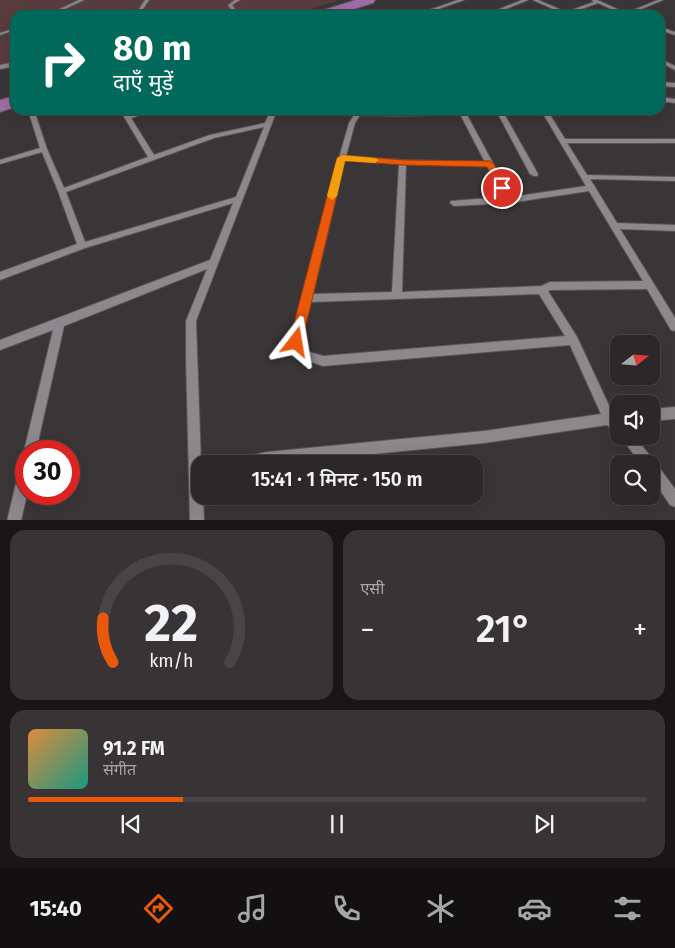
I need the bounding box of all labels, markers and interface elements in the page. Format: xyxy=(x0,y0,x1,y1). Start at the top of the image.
text: 80 m xyxy=(113,27,192,69)
icon: right xyxy=(30,30,95,95)
text: दाएँ मुड़ें xyxy=(113,69,173,96)
pin xyxy=(481,167,523,209)
icon: arrive xyxy=(488,174,516,202)
position arrow xyxy=(269,315,321,367)
north arrow xyxy=(610,335,660,385)
map controls xyxy=(610,335,660,505)
button: sound xyxy=(610,395,660,445)
speed limit sign: 30 xyxy=(15,440,80,505)
button: search xyxy=(610,455,660,505)
text: 15:41 · 1 मिनट · 150 m xyxy=(251,468,423,491)
text: एसी xyxy=(361,579,384,598)
text: 22 xyxy=(144,592,198,655)
text: 21° xyxy=(476,606,532,652)
text: − xyxy=(361,613,375,646)
text: + xyxy=(633,613,647,646)
text: km/h xyxy=(149,650,193,672)
text: 91.2 FM xyxy=(103,737,165,760)
text: संगीत xyxy=(103,760,136,779)
icon: previous xyxy=(117,810,145,838)
icon: pause xyxy=(323,810,351,838)
icon: next xyxy=(530,810,558,838)
icon: directions xyxy=(141,891,176,926)
icon: music xyxy=(235,891,270,926)
icon: phone xyxy=(329,891,364,926)
icon: climate xyxy=(423,891,458,926)
icon: car xyxy=(517,891,552,926)
icon: filters xyxy=(610,891,645,926)
text: 15:40 xyxy=(29,895,82,922)

